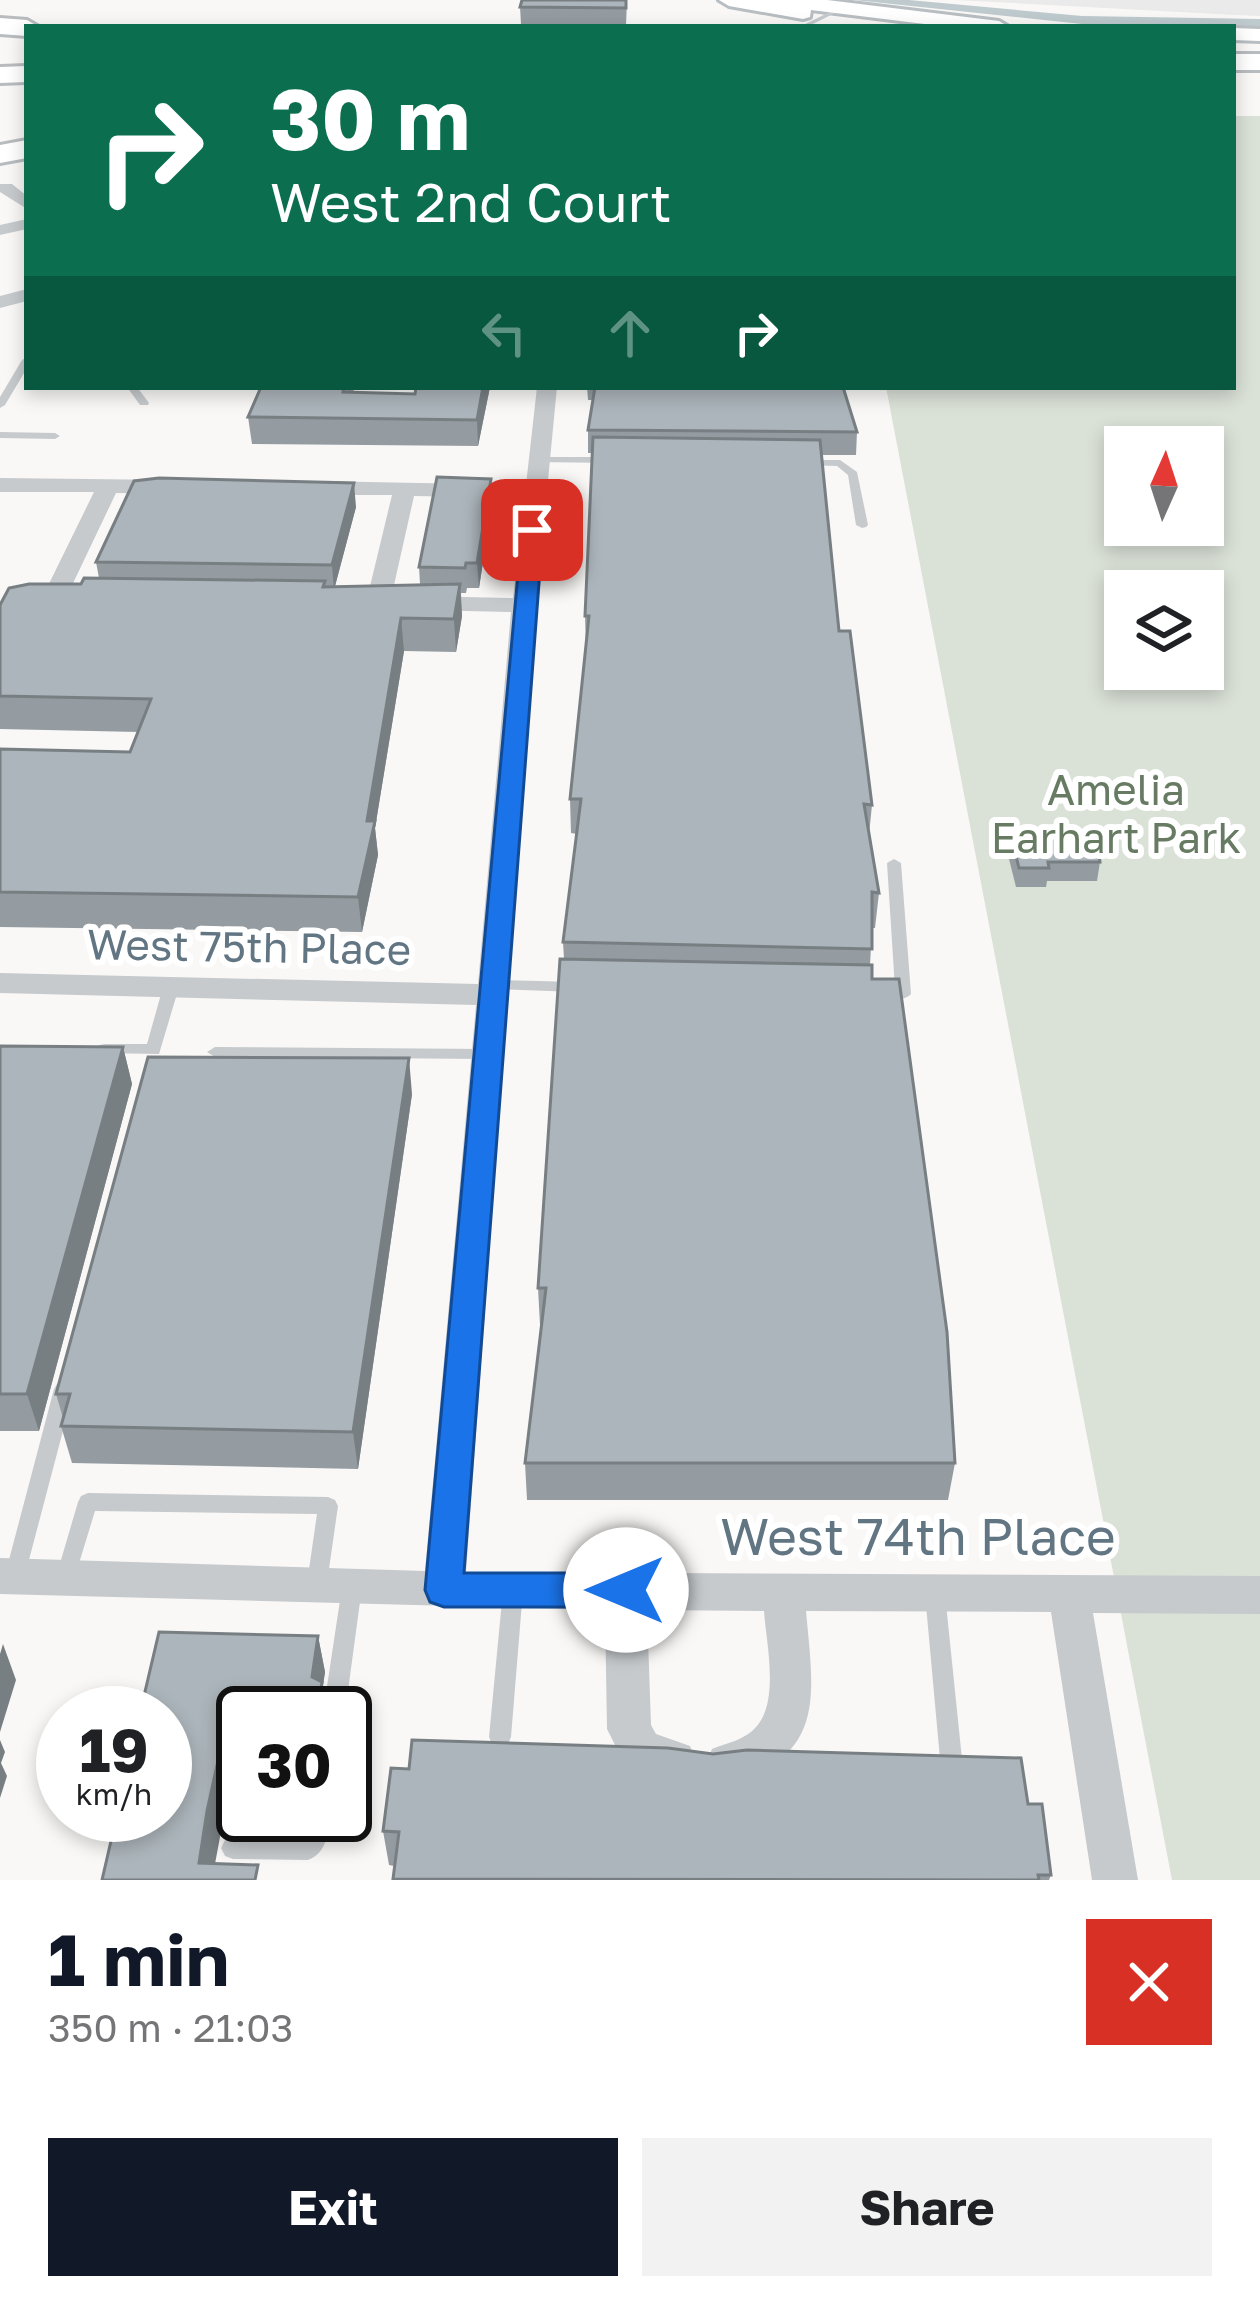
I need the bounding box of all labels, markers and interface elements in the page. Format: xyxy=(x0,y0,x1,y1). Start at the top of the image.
text: 30 m xyxy=(270,68,470,168)
icon: right xyxy=(72,72,228,228)
text: West 2nd Court xyxy=(270,169,672,234)
icon: left xyxy=(471,300,537,366)
icon: ahead xyxy=(597,300,663,366)
icon: right xyxy=(723,300,789,366)
north arrow xyxy=(1104,426,1224,546)
map controls xyxy=(1104,426,1224,690)
pin xyxy=(481,479,583,581)
icon: arrive xyxy=(499,497,565,563)
button: layers xyxy=(1104,570,1224,690)
park label: Amelia Earhart Park xyxy=(991,764,1241,862)
street label: West 75th Place xyxy=(86,918,412,974)
street label: West 74th Place xyxy=(720,1505,1116,1566)
position arrow xyxy=(563,1527,689,1653)
speed limit sign: 30 xyxy=(216,1686,372,1842)
text: 19 xyxy=(79,1713,148,1785)
text: km/h xyxy=(76,1776,152,1812)
text: 1 min xyxy=(48,1915,229,2002)
button: close xyxy=(1086,1919,1212,2045)
text: 350 m · 21:03 xyxy=(48,2004,293,2051)
button: Exit xyxy=(48,2138,618,2276)
button: Share xyxy=(642,2138,1212,2276)

